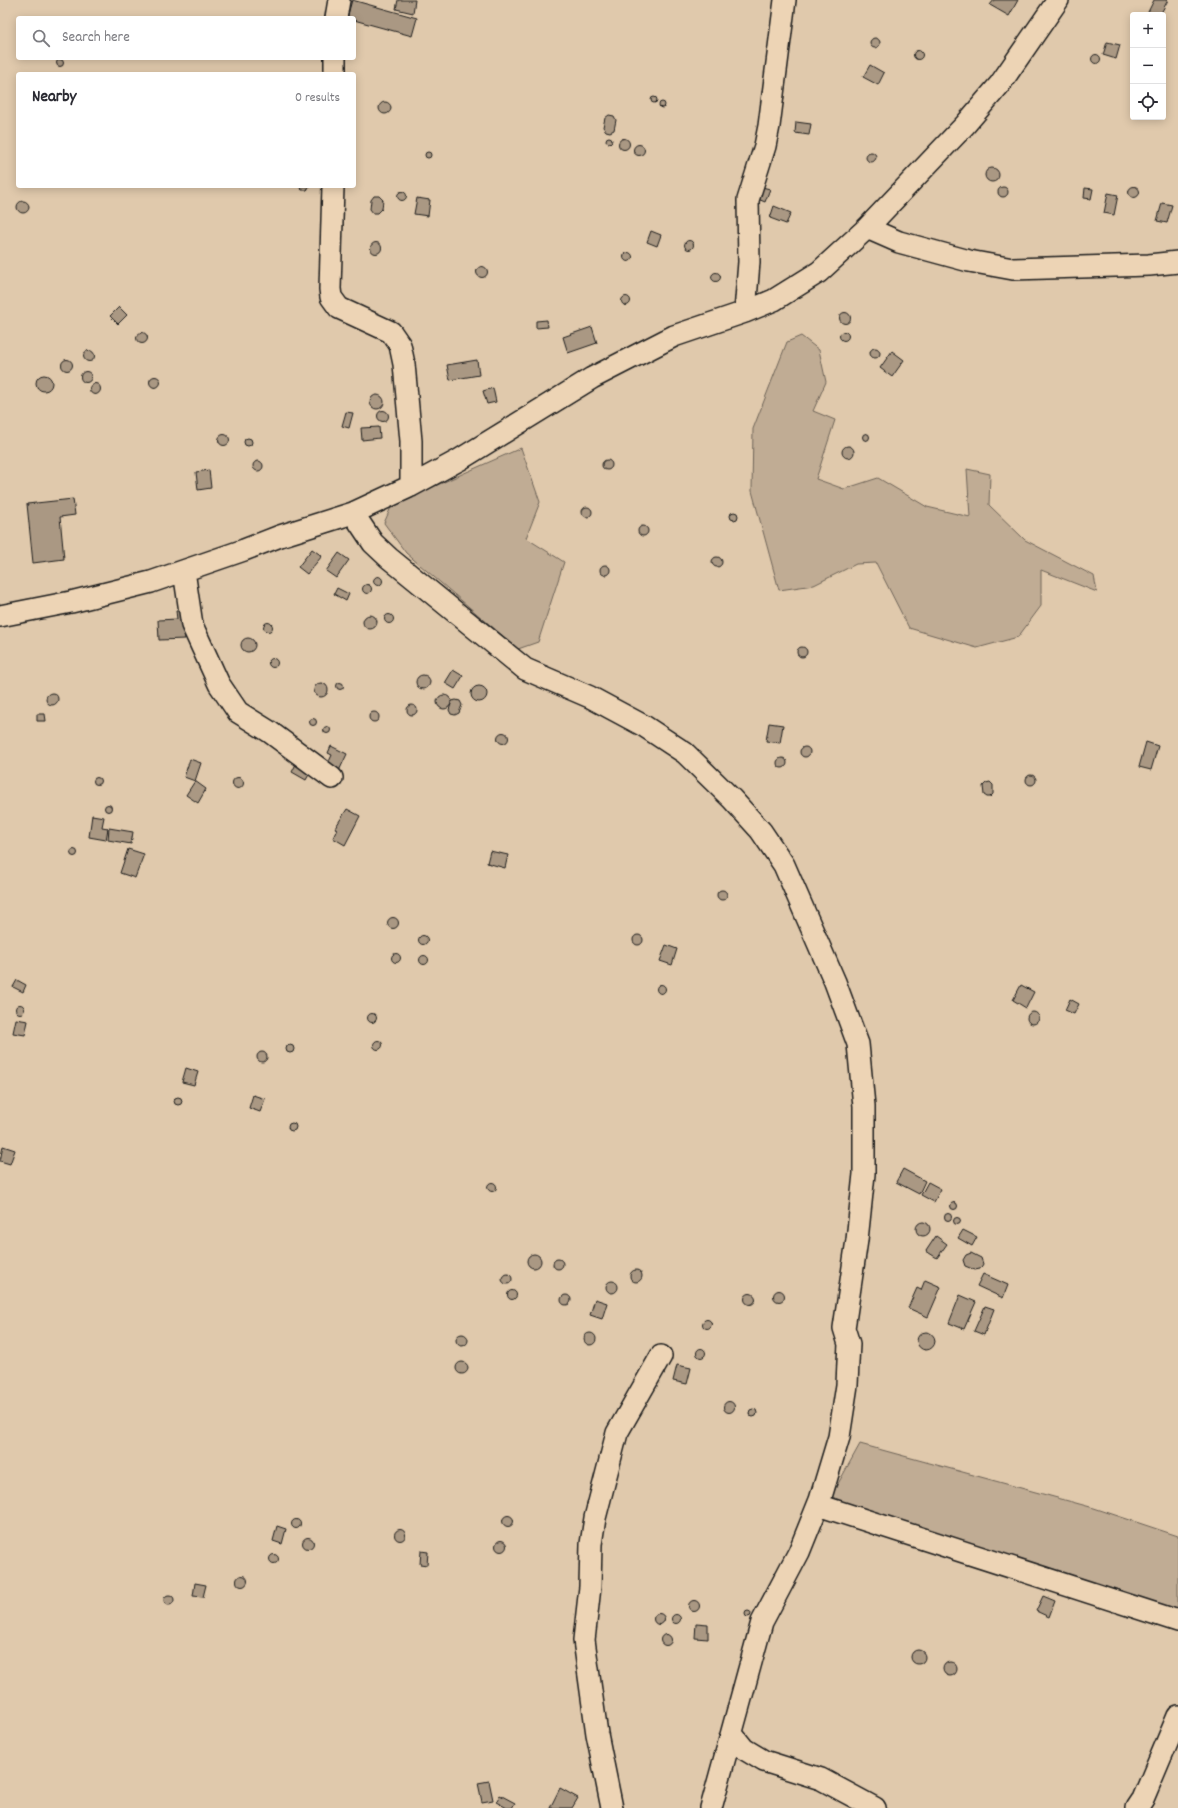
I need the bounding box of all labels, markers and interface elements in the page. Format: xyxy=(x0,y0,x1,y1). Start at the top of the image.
map controls xyxy=(1130,12,1166,120)
button: + xyxy=(1130,12,1166,48)
search box xyxy=(16,16,356,60)
icon: search xyxy=(30,27,52,49)
text: Search here xyxy=(62,27,130,49)
button: − xyxy=(1130,48,1166,84)
button: locate xyxy=(1130,84,1166,120)
text: Nearby xyxy=(32,86,76,110)
text: 0 results xyxy=(295,89,340,108)

